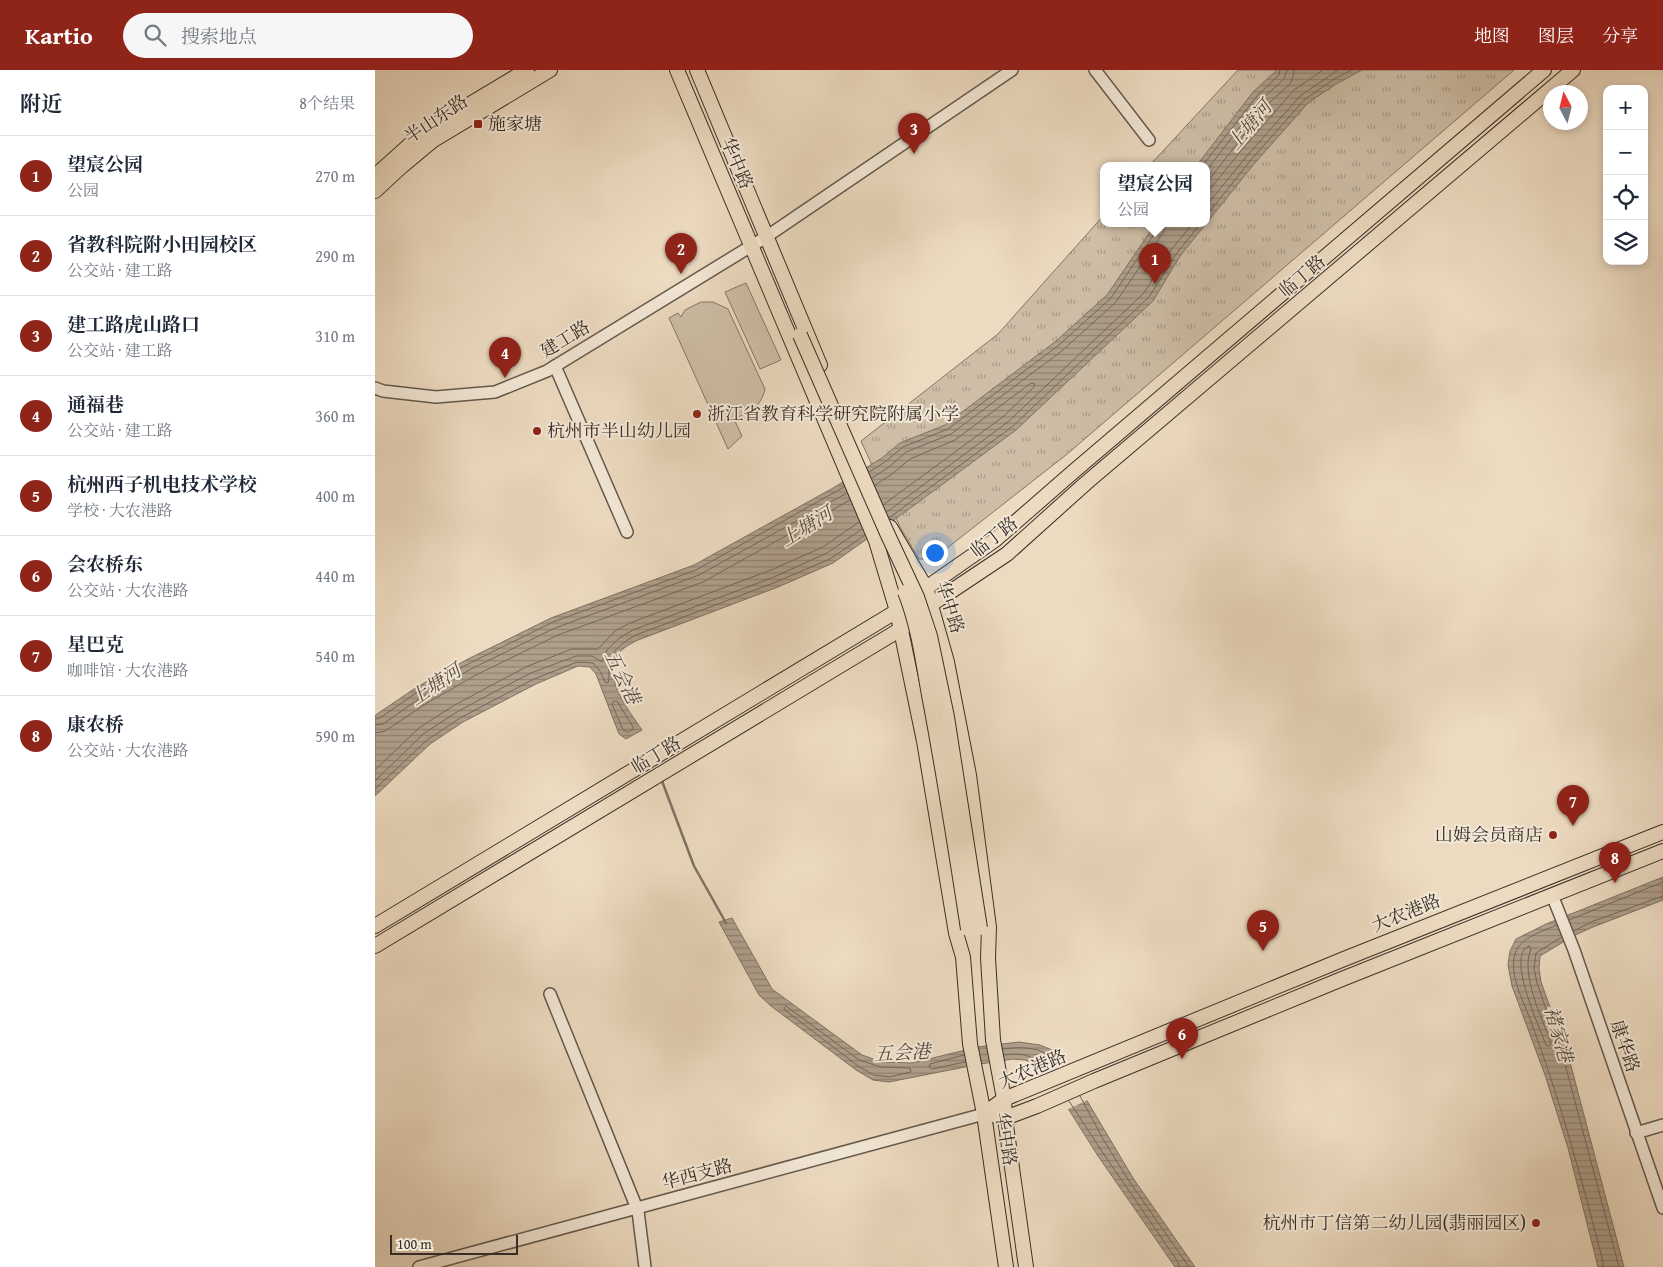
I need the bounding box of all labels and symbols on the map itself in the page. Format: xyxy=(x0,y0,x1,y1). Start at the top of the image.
north arrow xyxy=(1543,85,1588,130)
street label: 半山东路 xyxy=(398,87,473,150)
water label: 上塘河 xyxy=(1220,92,1280,156)
place label: 施家塘 xyxy=(488,110,542,137)
pin: 3 xyxy=(898,113,930,154)
marker: 施家塘 xyxy=(472,118,484,130)
street label: 华中路 xyxy=(714,133,760,193)
pin: 2 xyxy=(665,233,697,274)
pin: 1 xyxy=(1139,243,1171,284)
street label: 临丁路 xyxy=(1272,248,1331,303)
street label: 建工路 xyxy=(535,313,595,364)
pin: 4 xyxy=(489,337,521,378)
place label: 浙江省教育科学研究院附属小学 xyxy=(707,400,959,427)
marker: 浙江省教育科学研究院附属小学 xyxy=(691,408,703,420)
place label: 杭州市半山幼儿园 xyxy=(547,417,691,444)
marker: 杭州市半山幼儿园 xyxy=(531,425,543,437)
water label: 上塘河 xyxy=(774,497,840,553)
street label: 临丁路 xyxy=(964,509,1023,564)
your location xyxy=(922,540,948,566)
street label: 华中路 xyxy=(929,577,972,637)
water label: 五会港 xyxy=(598,645,649,711)
water label: 上塘河 xyxy=(404,655,469,712)
street label: 临丁路 xyxy=(626,729,686,780)
pin: 7 xyxy=(1557,785,1589,826)
place label: 山姆会员商店 xyxy=(1435,821,1543,848)
marker: 山姆会员商店 xyxy=(1547,829,1559,841)
pin: 8 xyxy=(1599,842,1631,883)
street label: 大农港路 xyxy=(1367,887,1444,939)
pin: 5 xyxy=(1247,910,1279,951)
water label: 褚家港 xyxy=(1538,1003,1581,1068)
street label: 康华路 xyxy=(1604,1016,1647,1076)
pin: 6 xyxy=(1166,1018,1198,1059)
water label: 五会港 xyxy=(873,1036,934,1067)
street label: 大农港路 xyxy=(993,1042,1070,1095)
street label: 华中路 xyxy=(989,1110,1024,1168)
street label: 华西支路 xyxy=(659,1151,735,1196)
place label: 杭州市丁信第二幼儿园(翡丽园区) xyxy=(1262,1209,1526,1236)
marker: 杭州市丁信第二幼儿园(翡丽园区) xyxy=(1530,1217,1542,1229)
scale bar xyxy=(390,1232,517,1255)

